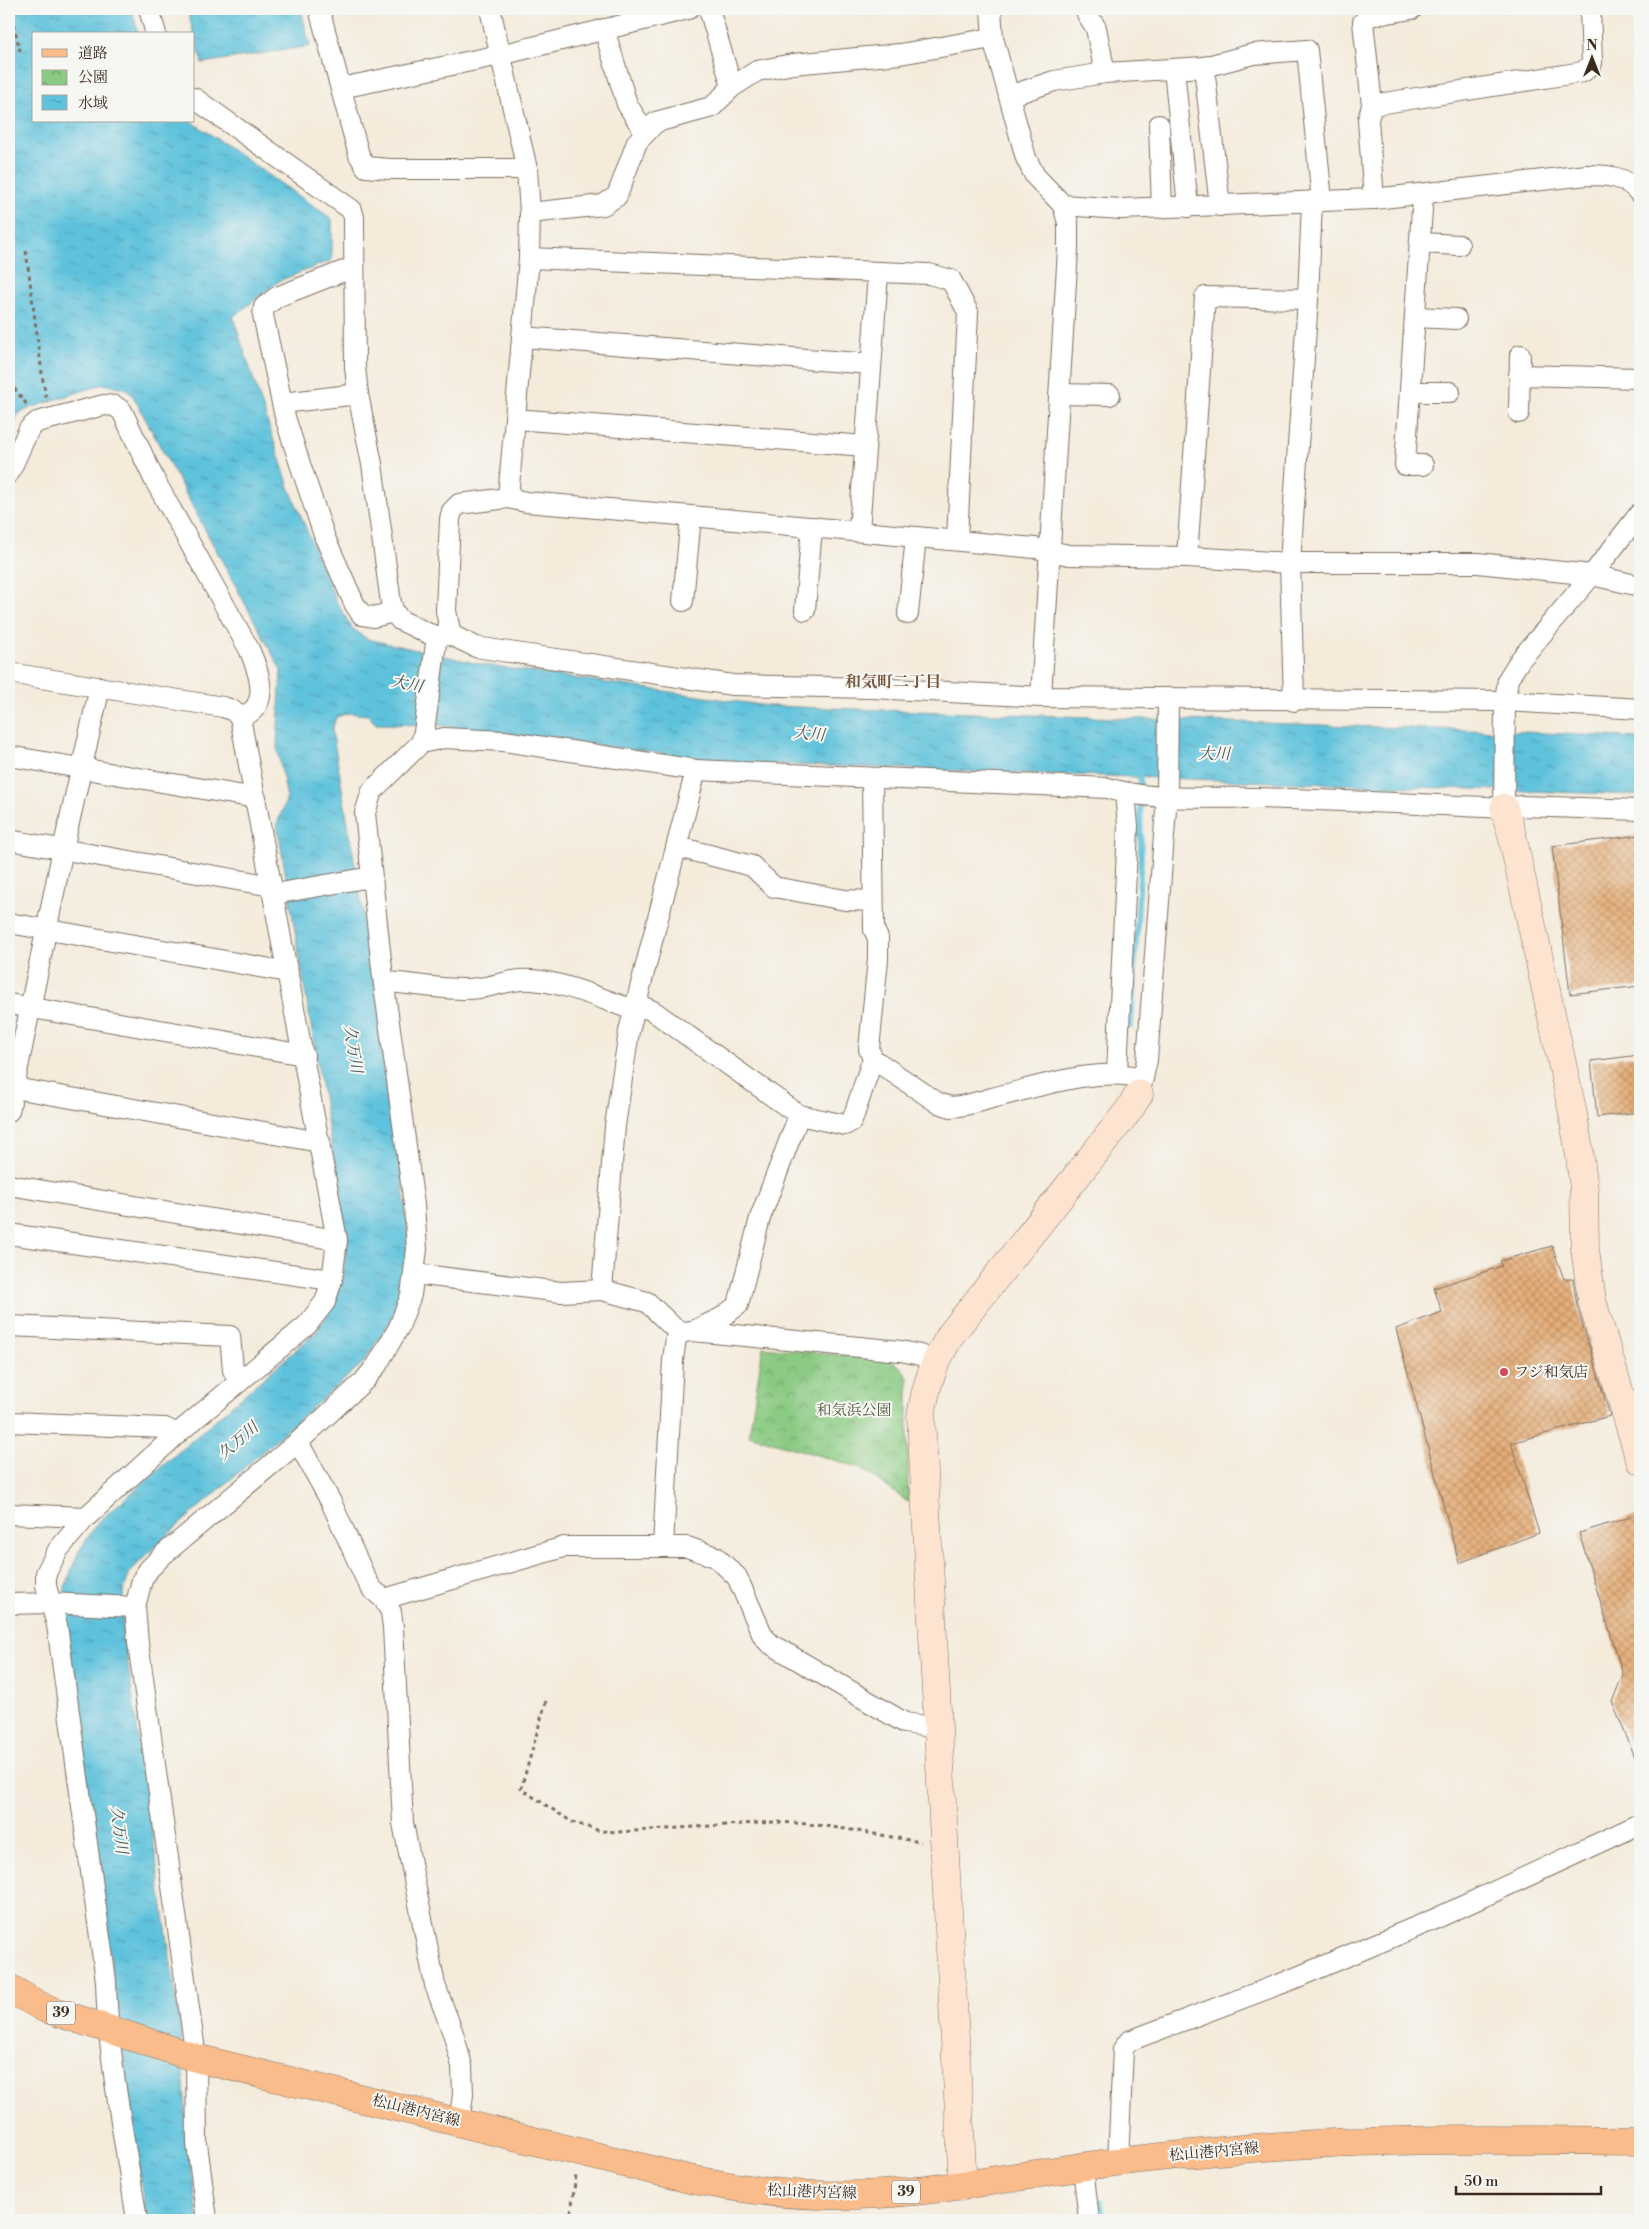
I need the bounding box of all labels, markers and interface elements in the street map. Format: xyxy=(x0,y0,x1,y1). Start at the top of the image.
legend xyxy=(32,32,195,122)
north arrow xyxy=(1566,32,1616,82)
text: N xyxy=(1586,37,1598,55)
text: 道路 xyxy=(78,44,108,63)
text: 公園 xyxy=(78,68,108,87)
text: 水域 xyxy=(78,94,108,113)
water label: 大川 xyxy=(389,671,427,697)
district label: 和気町二丁目 xyxy=(845,672,941,692)
water label: 大川 xyxy=(792,723,828,746)
water label: 大川 xyxy=(1198,744,1232,764)
water label: 久万川 xyxy=(339,1024,367,1076)
place label: フジ和気店 xyxy=(1514,1363,1588,1382)
marker: フジ和気店 xyxy=(1498,1366,1510,1378)
park label: 和気浜公園 xyxy=(816,1401,892,1420)
water label: 久万川 xyxy=(213,1416,264,1464)
water label: 久万川 xyxy=(106,1805,132,1857)
road number: 39 xyxy=(47,2002,75,2025)
street label: 松山港内宮線 xyxy=(370,2091,462,2131)
street label: 松山港内宮線 xyxy=(1168,2139,1260,2165)
scale bar xyxy=(1456,2164,1602,2196)
text: 50 m xyxy=(1464,2172,1498,2191)
road number: 39 xyxy=(892,2180,920,2204)
street label: 松山港内宮線 xyxy=(767,2181,857,2203)

